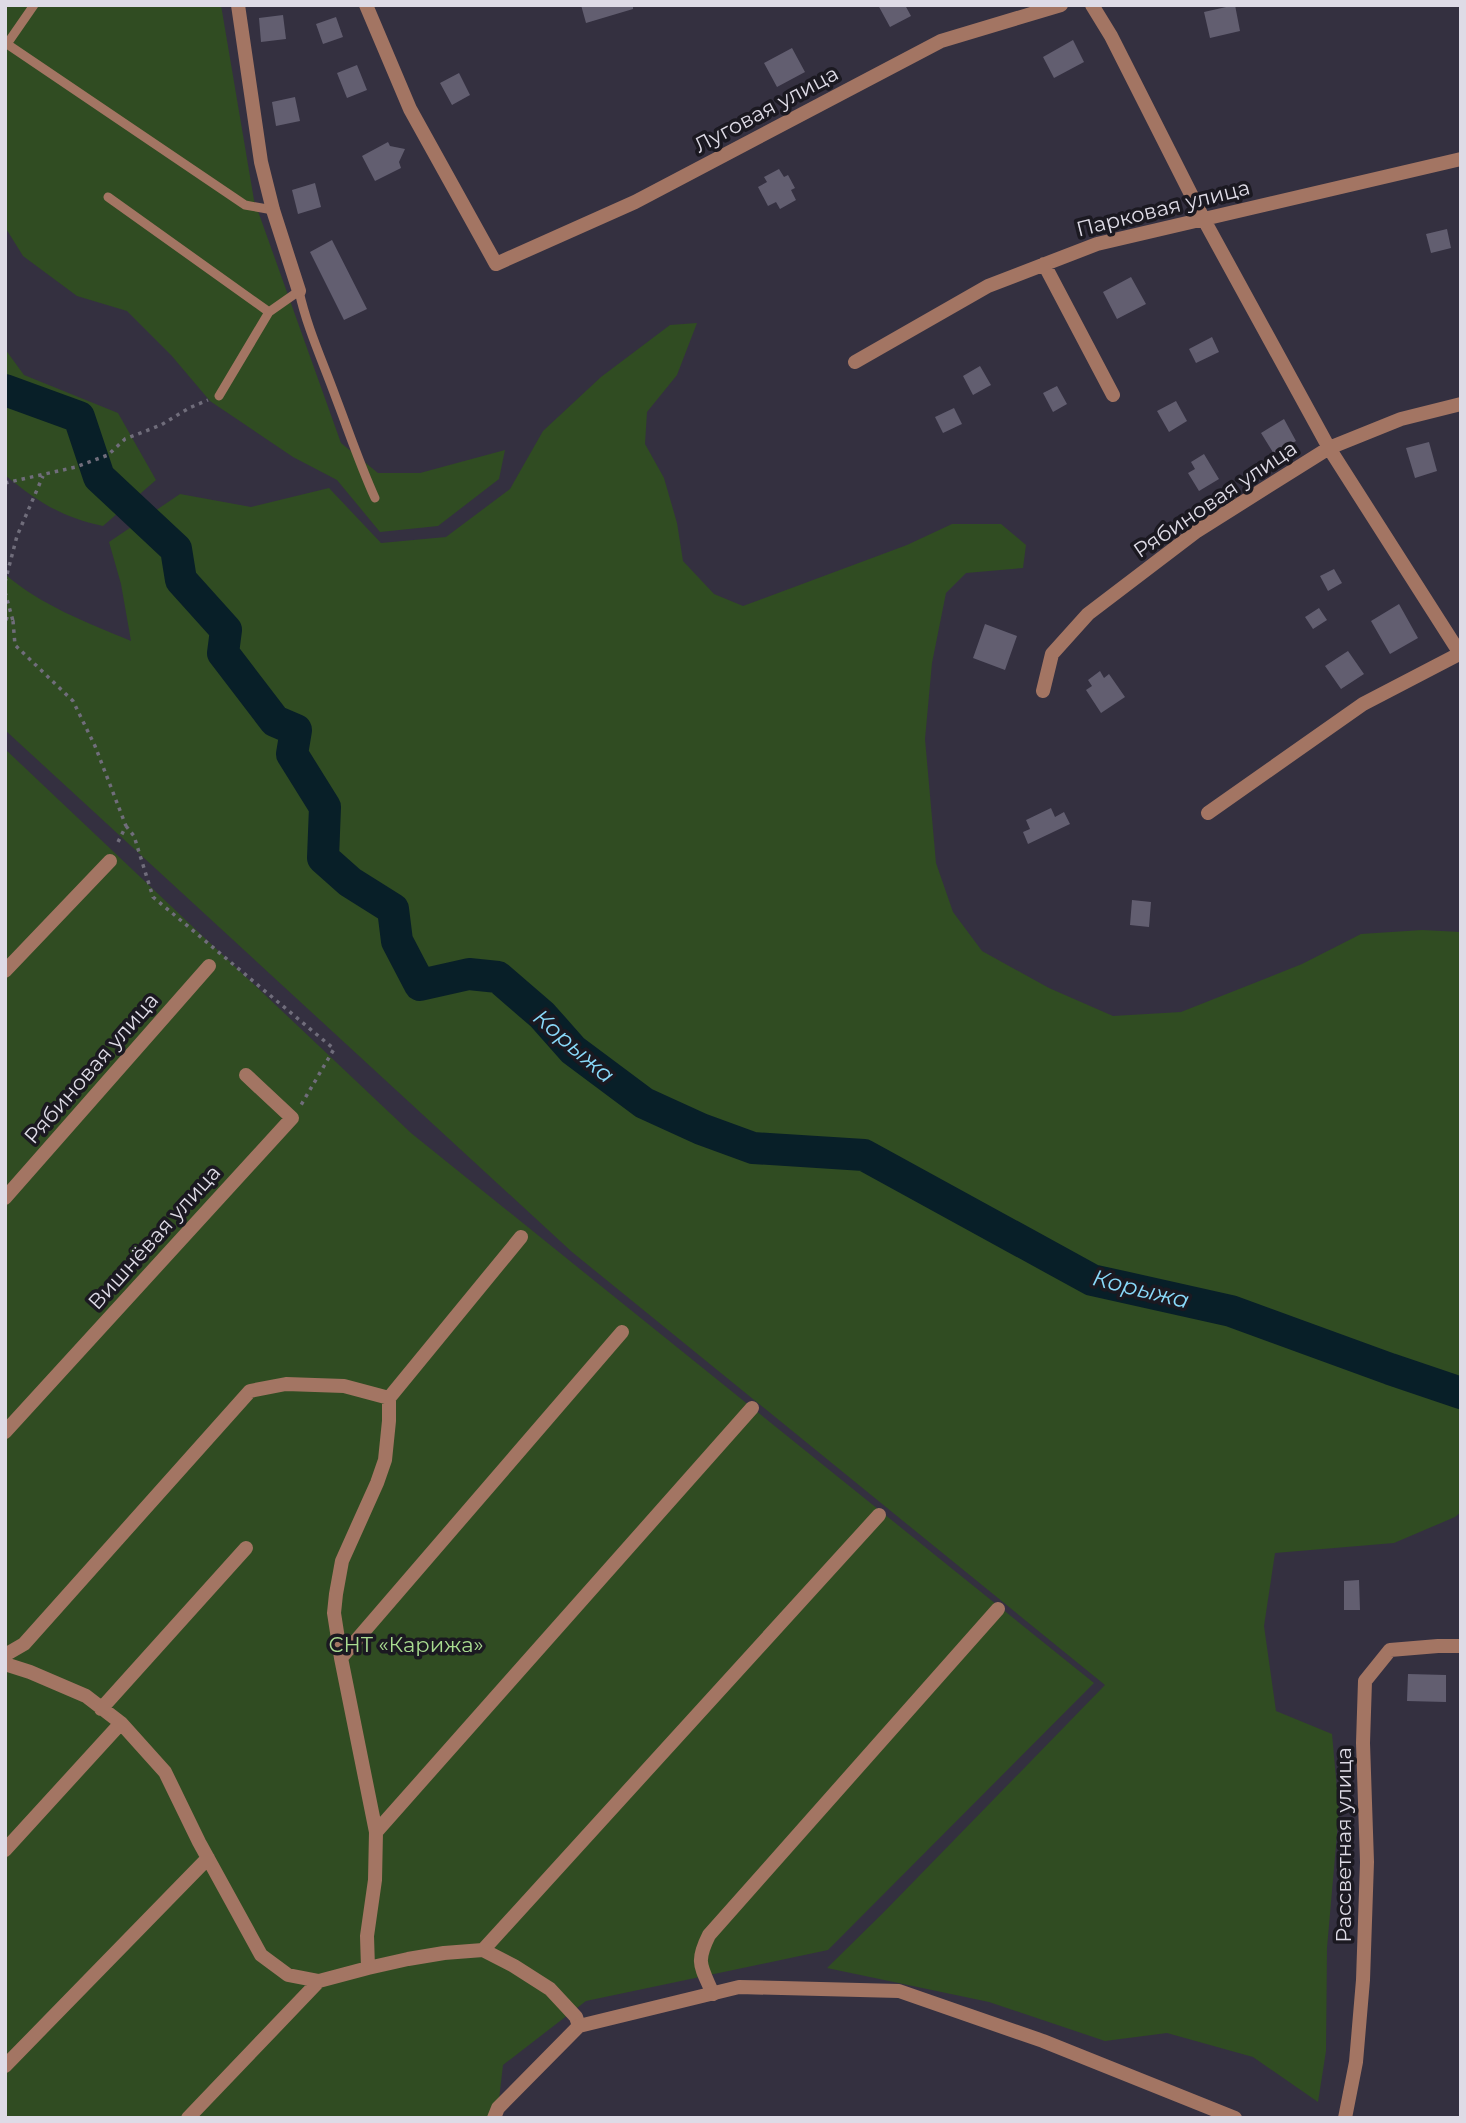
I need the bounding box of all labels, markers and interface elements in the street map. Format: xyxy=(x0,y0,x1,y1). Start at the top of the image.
street label: Луговая улица xyxy=(690,60,842,158)
street label: Парковая улица xyxy=(1074,174,1252,242)
street label: Рябиновая улица xyxy=(1129,435,1301,563)
street label: Рябиновая улица xyxy=(19,988,163,1148)
water label: Корыжа xyxy=(528,1003,620,1089)
street label: Вишнёвая улица xyxy=(83,1160,225,1314)
water label: Корыжа xyxy=(1090,1263,1192,1315)
park label: СНТ «Карижа» xyxy=(328,1632,484,1657)
street label: Рассветная улица xyxy=(1331,1747,1356,1943)

